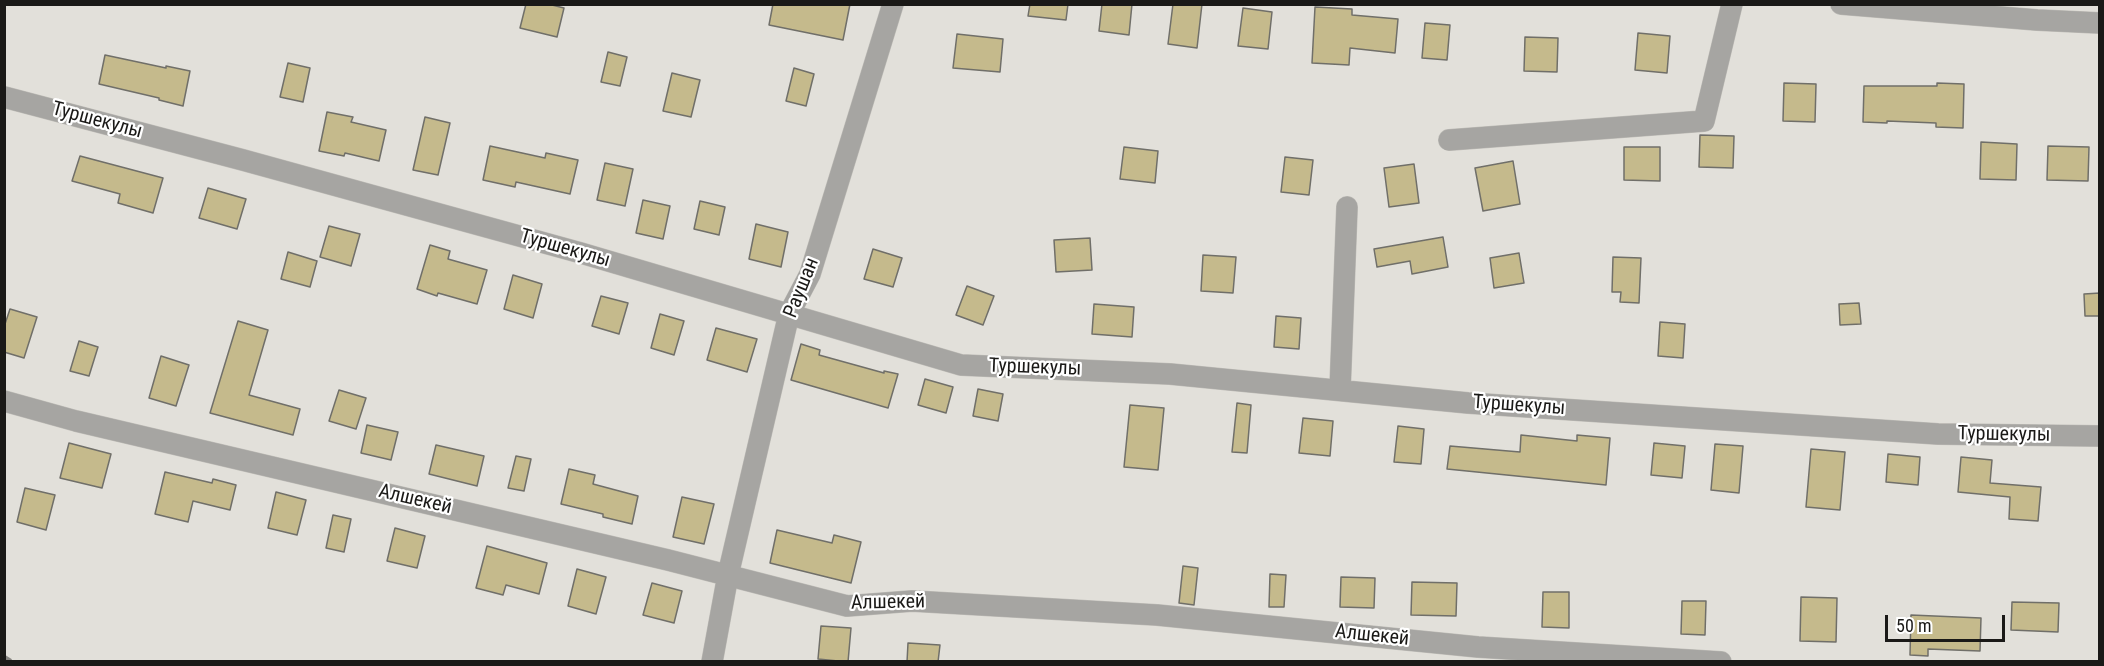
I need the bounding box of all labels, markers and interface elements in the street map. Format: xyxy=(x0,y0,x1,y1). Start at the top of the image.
street label: Туршекулы xyxy=(49,97,145,145)
street label: Туршекулы xyxy=(517,225,613,273)
street label: Раушан xyxy=(779,254,825,322)
street label: Туршекулы xyxy=(988,354,1082,382)
street label: Туршекулы xyxy=(1472,391,1566,421)
street label: Туршекулы xyxy=(1957,422,2051,448)
street label: Алшекей xyxy=(376,480,454,520)
street label: Алшекей xyxy=(851,590,925,616)
scale bar xyxy=(1888,603,2008,641)
text: 50 m xyxy=(1896,615,1931,636)
street label: Алшекей xyxy=(1334,620,1410,652)

